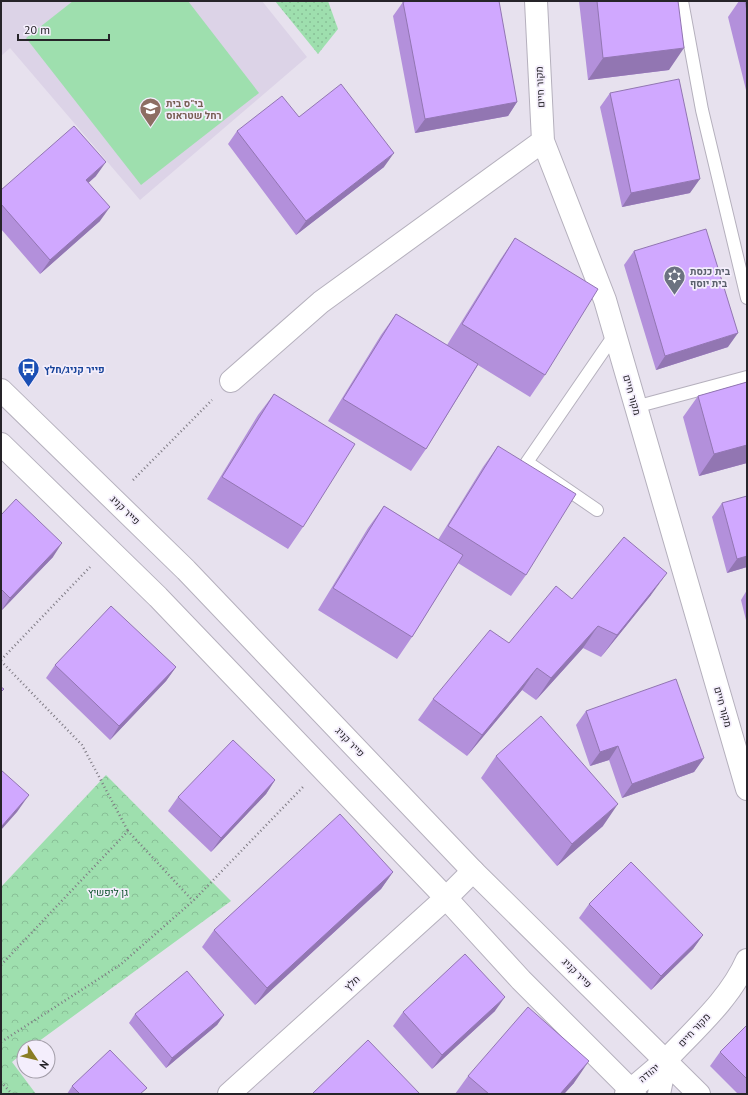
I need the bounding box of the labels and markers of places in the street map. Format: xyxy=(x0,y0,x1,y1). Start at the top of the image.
school or university icon: בי"ס בית רחל שטראוס xyxy=(138,96,164,129)
place label: בי"ס בית רחל שטראוס xyxy=(166,97,222,122)
synagogue icon: בית כנסת בית יוסף xyxy=(661,264,687,297)
place label: בית כנסת בית יוסף xyxy=(690,265,731,290)
bus stop icon: פייר קניג/חלץ xyxy=(16,356,42,389)
place label: פייר קניג/חלץ xyxy=(44,363,105,376)

